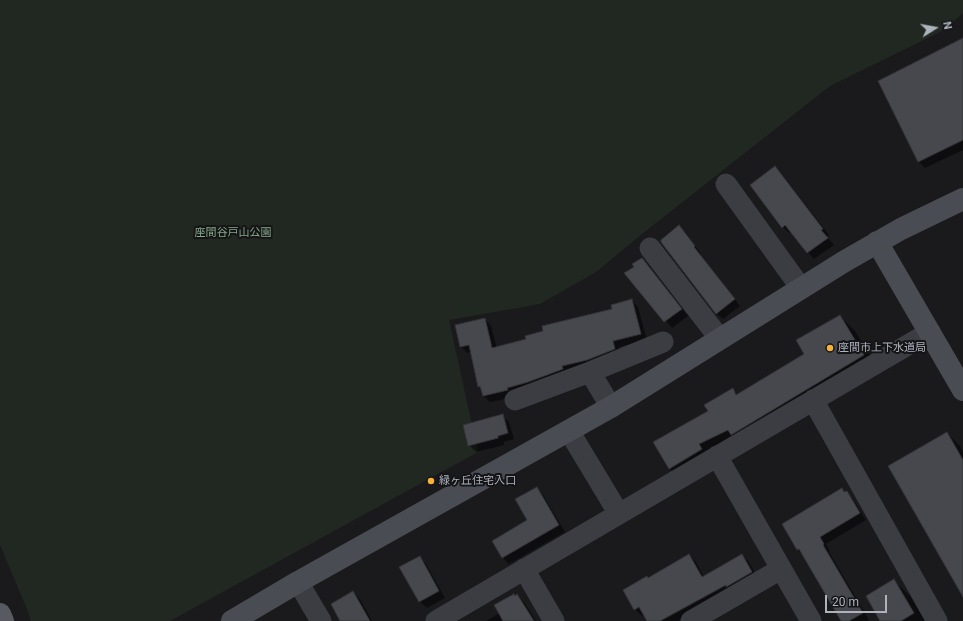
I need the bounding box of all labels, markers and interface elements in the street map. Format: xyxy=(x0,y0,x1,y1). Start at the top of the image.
north arrow xyxy=(915,8,955,48)
text: N xyxy=(940,21,954,31)
park label: 座間谷戸山公園 xyxy=(195,226,271,240)
place label: 座間市上下水道局 xyxy=(838,341,926,355)
marker: 座間市上下水道局 xyxy=(825,343,835,353)
place label: 緑ヶ丘住宅入口 xyxy=(439,474,516,488)
marker: 緑ヶ丘住宅入口 xyxy=(426,476,436,486)
scale bar xyxy=(827,587,889,613)
text: 20 m xyxy=(832,595,859,609)

